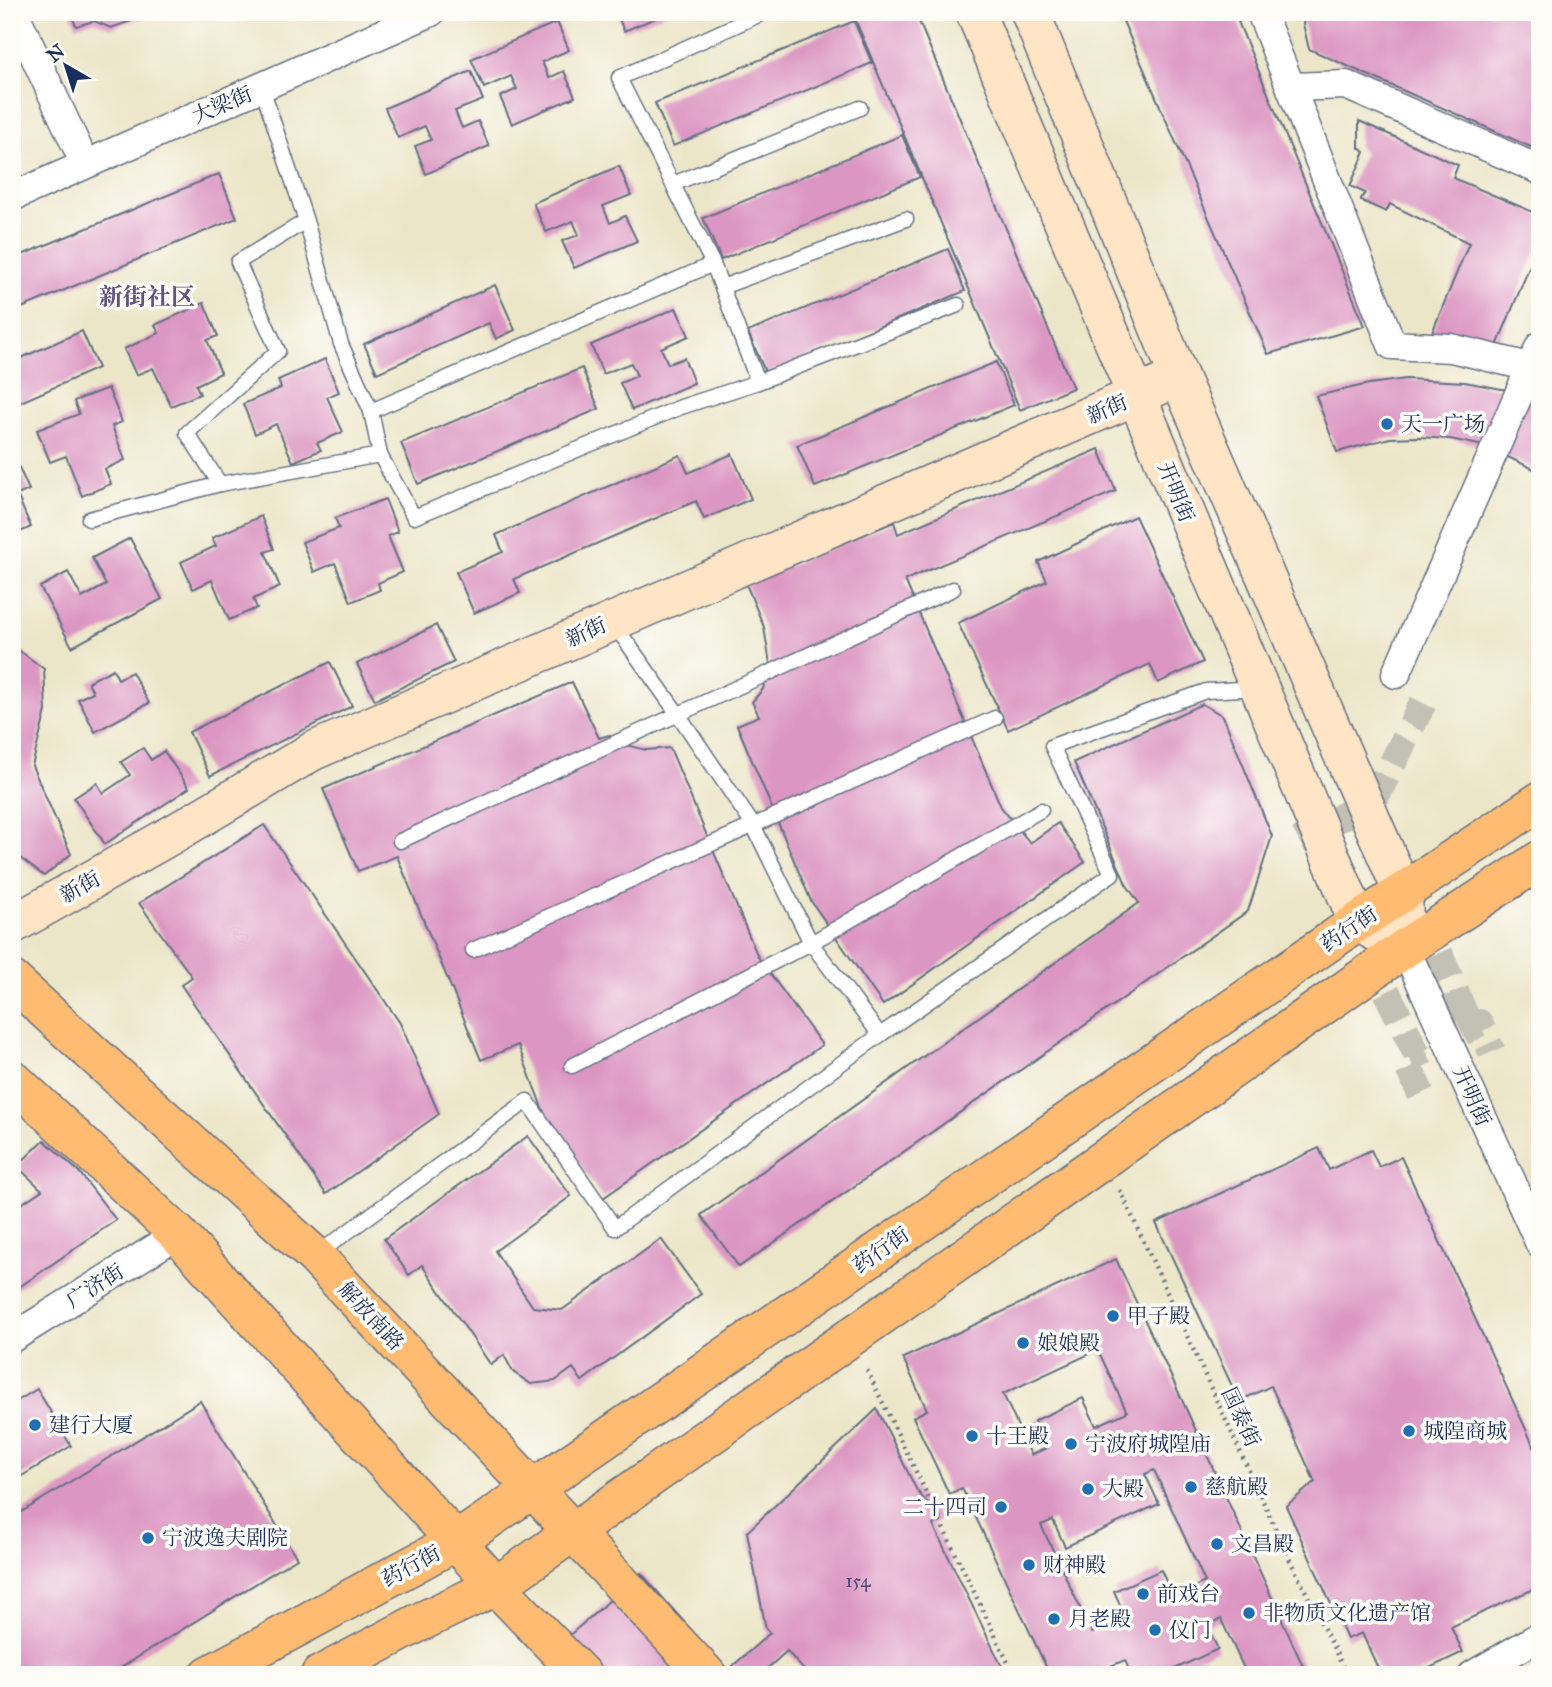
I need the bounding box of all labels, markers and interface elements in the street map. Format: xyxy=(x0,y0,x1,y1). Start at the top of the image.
north arrow xyxy=(32,32,102,102)
text: N xyxy=(42,39,69,67)
street label: 大梁街 xyxy=(188,81,256,129)
district label: 新街社区 xyxy=(99,282,195,312)
street label: 新街 xyxy=(1083,389,1131,429)
place label: 天一广场 xyxy=(1401,411,1485,437)
marker: 天一广场 xyxy=(1379,416,1395,432)
street label: 开明街 xyxy=(1152,458,1200,526)
street label: 新街 xyxy=(562,612,610,652)
street label: 新街 xyxy=(55,865,105,909)
street label: 药行街 xyxy=(1316,901,1382,957)
street label: 开明街 xyxy=(1447,1062,1497,1130)
street label: 药行街 xyxy=(848,1221,914,1279)
street label: 广济街 xyxy=(61,1258,129,1314)
street label: 解放南路 xyxy=(333,1276,409,1356)
place label: 甲子殿 xyxy=(1127,1303,1190,1329)
marker: 甲子殿 xyxy=(1105,1308,1121,1324)
place label: 娘娘殿 xyxy=(1037,1330,1100,1356)
marker: 娘娘殿 xyxy=(1015,1335,1031,1351)
street label: 国泰街 xyxy=(1216,1383,1266,1451)
place label: 建行大厦 xyxy=(49,1412,133,1438)
marker: 建行大厦 xyxy=(27,1417,43,1433)
place label: 城隍商城 xyxy=(1423,1418,1507,1444)
place label: 十王殿 xyxy=(986,1423,1049,1449)
marker: 城隍商城 xyxy=(1401,1423,1417,1439)
marker: 十王殿 xyxy=(964,1428,980,1444)
place label: 宁波府城隍庙 xyxy=(1085,1431,1211,1457)
marker: 宁波府城隍庙 xyxy=(1063,1436,1079,1452)
place label: 慈航殿 xyxy=(1205,1474,1268,1500)
place label: 大殿 xyxy=(1102,1476,1144,1502)
marker: 慈航殿 xyxy=(1183,1479,1199,1495)
marker: 大殿 xyxy=(1080,1481,1096,1497)
place label: 二十四司 xyxy=(903,1494,987,1520)
marker: 二十四司 xyxy=(993,1499,1009,1515)
place label: 宁波逸夫剧院 xyxy=(162,1525,288,1551)
marker: 宁波逸夫剧院 xyxy=(140,1530,156,1546)
place label: 文昌殿 xyxy=(1231,1531,1294,1557)
marker: 文昌殿 xyxy=(1209,1536,1225,1552)
street label: 药行街 xyxy=(377,1540,445,1592)
place label: 财神殿 xyxy=(1043,1552,1106,1578)
marker: 财神殿 xyxy=(1021,1557,1037,1573)
house number: 154 xyxy=(846,1570,871,1592)
place label: 前戏台 xyxy=(1157,1581,1220,1607)
marker: 前戏台 xyxy=(1135,1586,1151,1602)
place label: 非物质文化遗产馆 xyxy=(1263,1600,1431,1626)
marker: 非物质文化遗产馆 xyxy=(1241,1605,1257,1621)
place label: 月老殿 xyxy=(1068,1606,1131,1632)
marker: 月老殿 xyxy=(1046,1611,1062,1627)
place label: 仪门 xyxy=(1169,1617,1211,1643)
marker: 仪门 xyxy=(1147,1622,1163,1638)

